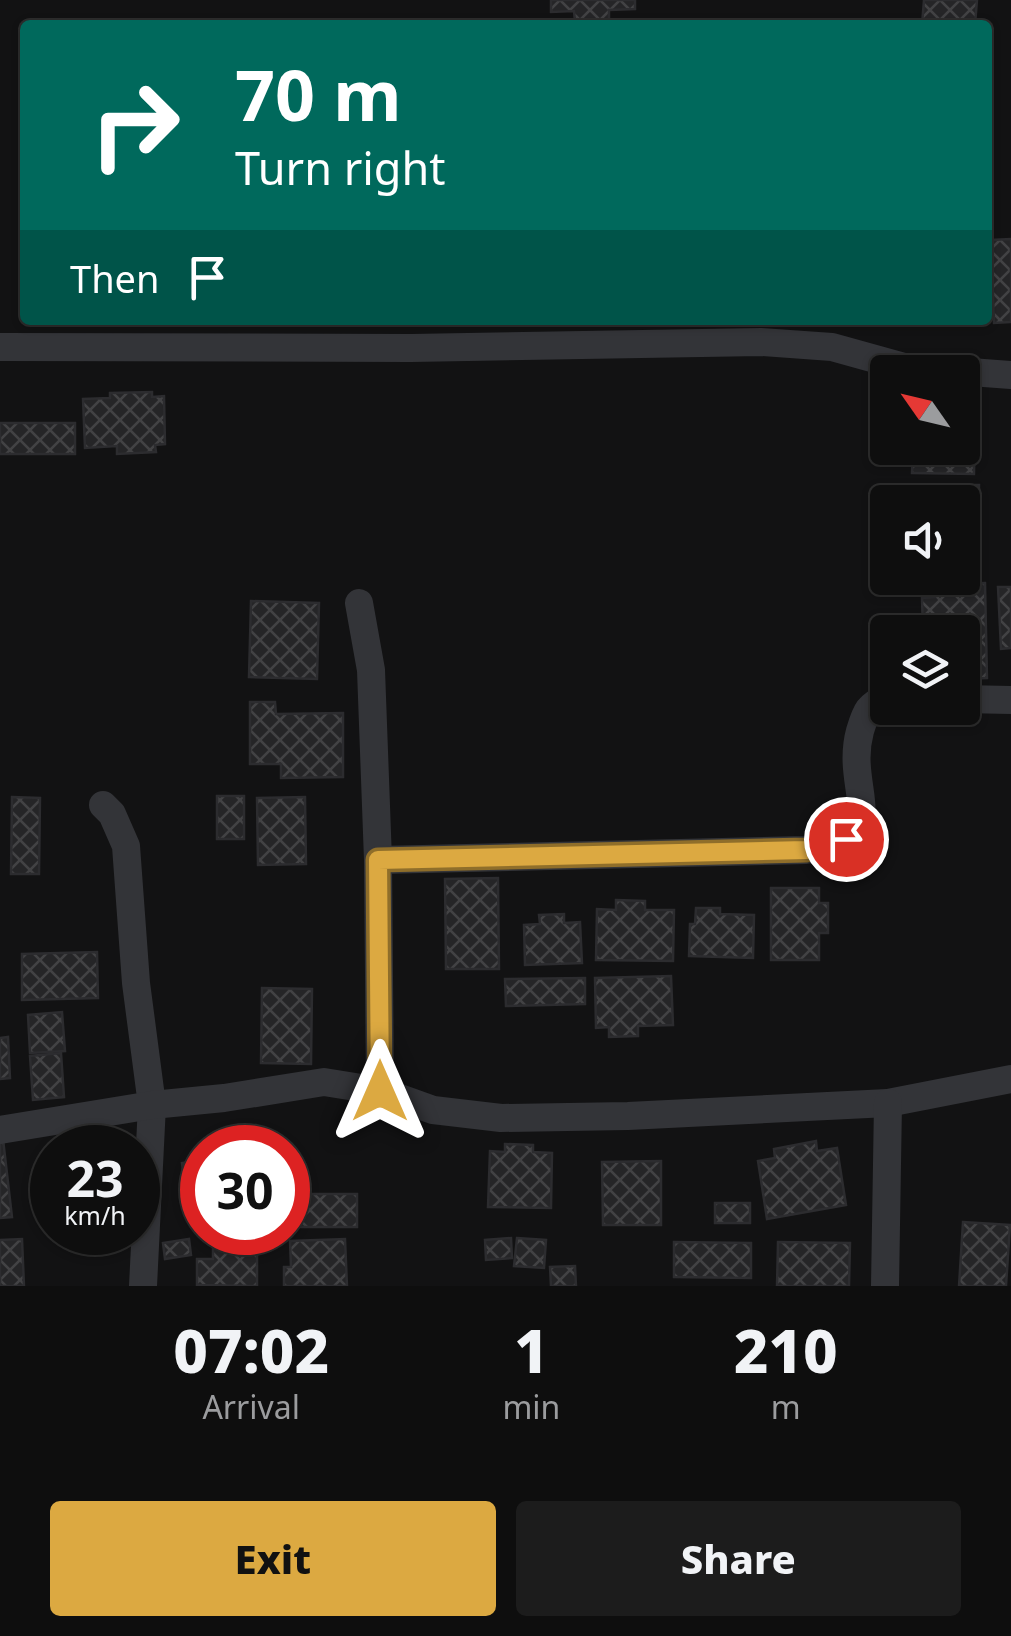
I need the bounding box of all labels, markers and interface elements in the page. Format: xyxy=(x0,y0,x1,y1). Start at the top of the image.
text: 70 m xyxy=(235,46,402,142)
icon: right xyxy=(70,60,200,190)
text: Turn right xyxy=(235,137,446,198)
icon: arrive xyxy=(180,250,235,305)
text: Then xyxy=(70,252,160,304)
north arrow xyxy=(870,355,980,465)
map controls xyxy=(870,355,980,725)
button: sound xyxy=(870,485,980,595)
button: layers xyxy=(870,615,980,725)
pin xyxy=(804,797,889,882)
icon: arrive xyxy=(819,812,874,867)
position arrow xyxy=(328,1039,432,1143)
speed limit sign: 30 xyxy=(180,1125,310,1255)
text: 23 xyxy=(66,1144,124,1212)
text: km/h xyxy=(64,1198,126,1232)
text: 07:02 xyxy=(173,1309,329,1391)
text: 1 xyxy=(514,1309,549,1391)
text: 210 xyxy=(734,1309,838,1391)
text: Arrival xyxy=(202,1385,300,1428)
text: min xyxy=(502,1385,560,1428)
text: m xyxy=(771,1385,801,1428)
button: Exit xyxy=(50,1501,496,1616)
button: Share xyxy=(516,1501,961,1616)

